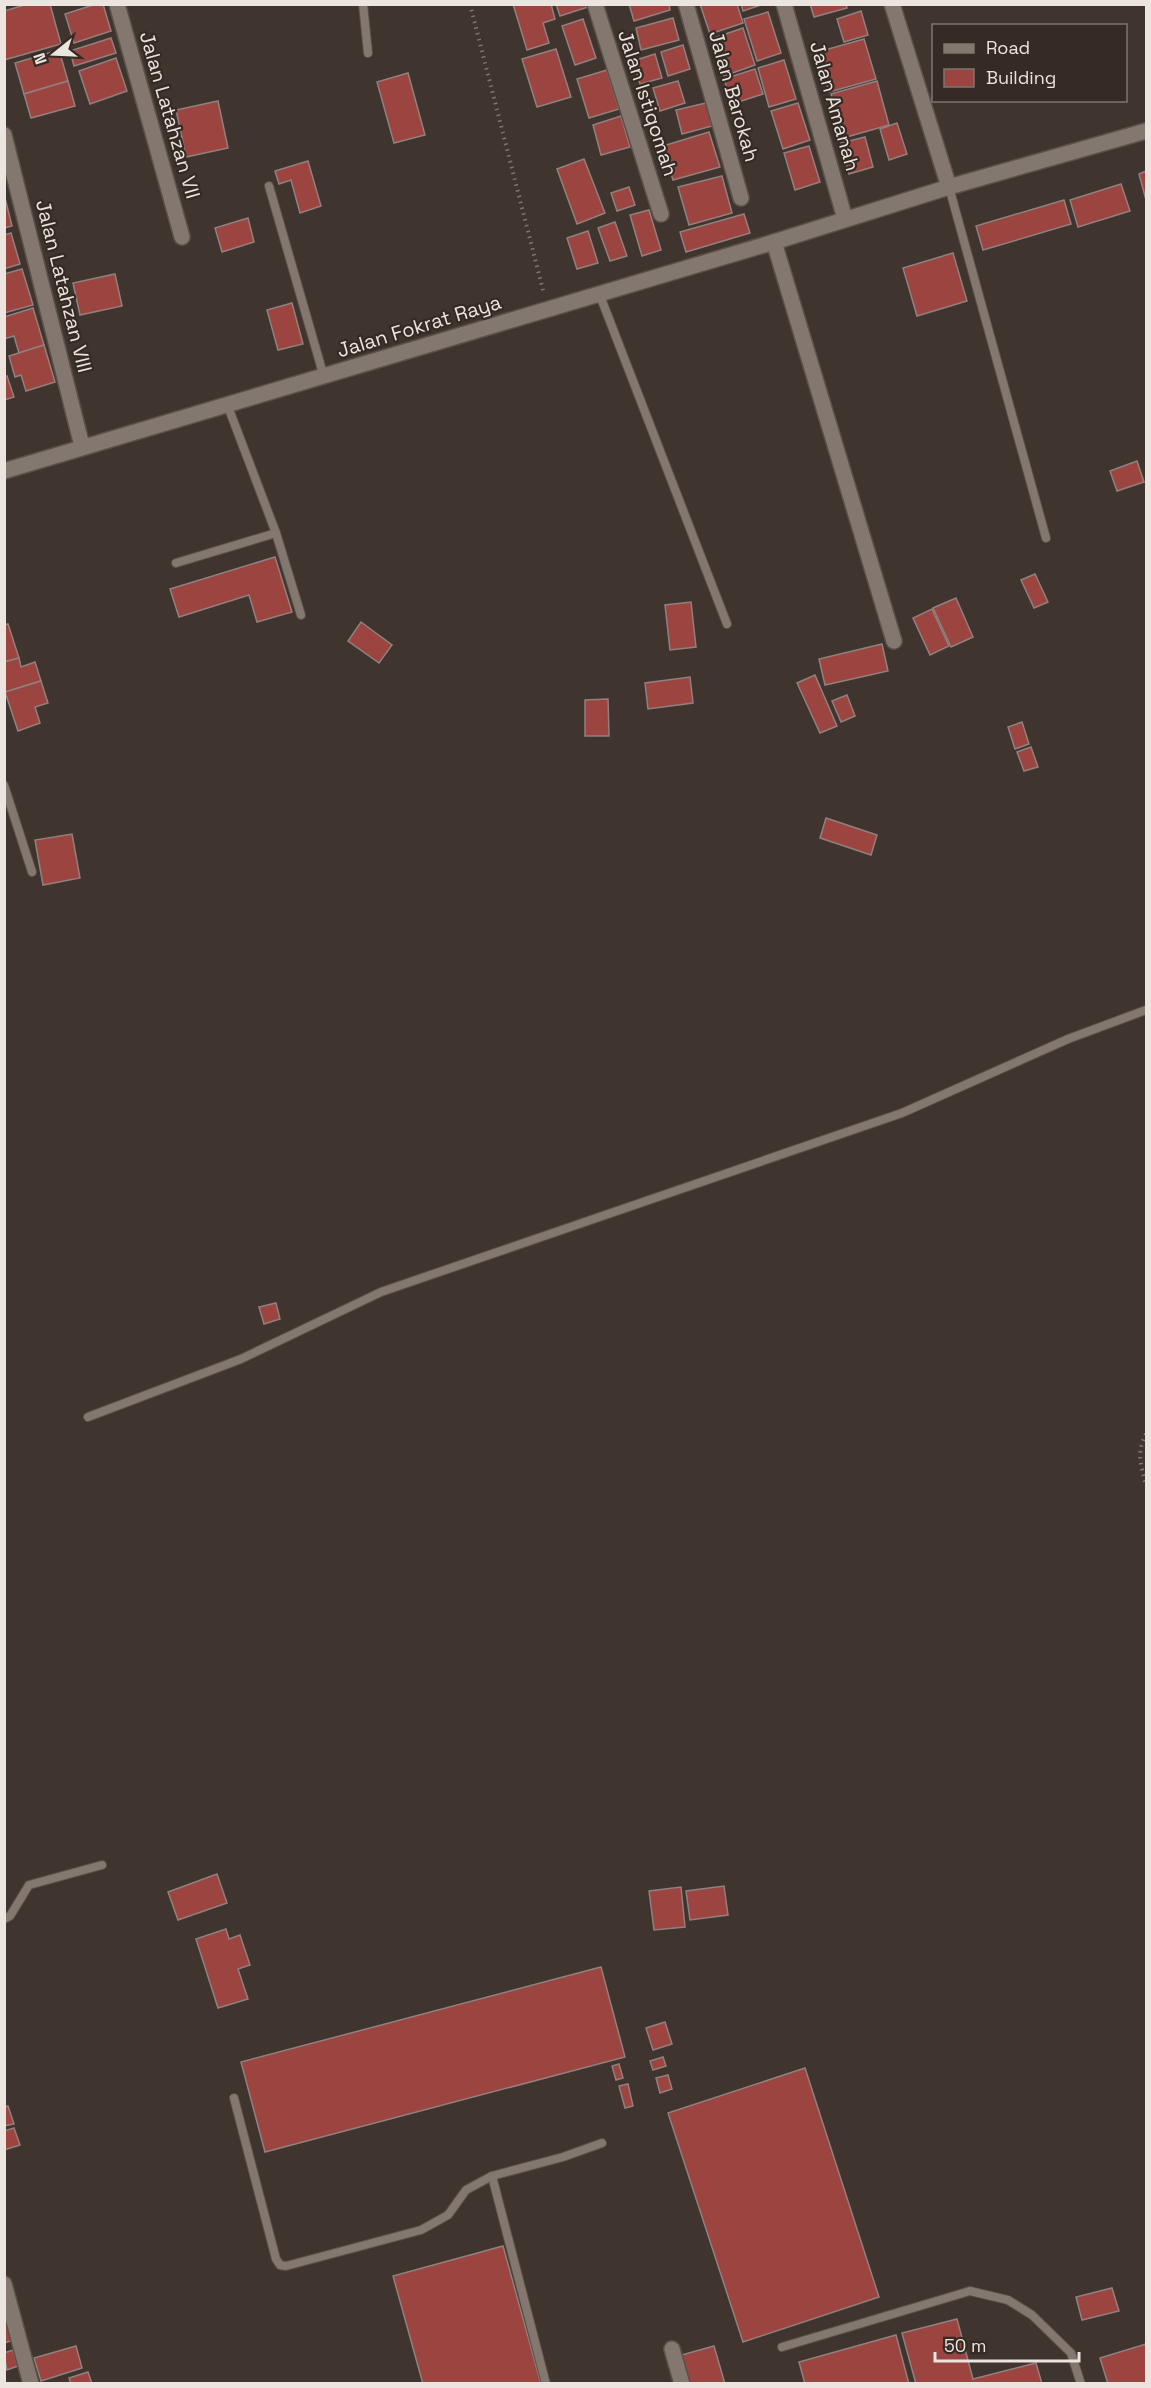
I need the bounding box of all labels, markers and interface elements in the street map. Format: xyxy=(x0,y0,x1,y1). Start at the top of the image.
north arrow xyxy=(24,24,84,84)
legend xyxy=(932,24,1127,102)
street label: Jalan Istiqomah xyxy=(612,27,684,179)
street label: Jalan Barokah xyxy=(703,27,765,165)
street label: Jalan Latahzan VII xyxy=(134,29,206,201)
text: Road xyxy=(986,36,1030,59)
street label: Jalan Amanah xyxy=(804,38,866,174)
text: N xyxy=(29,50,52,67)
text: Building xyxy=(986,66,1056,89)
street label: Jalan Latahzan VIII xyxy=(30,197,98,375)
street label: Jalan Fokrat Raya xyxy=(334,289,504,363)
scale bar xyxy=(935,2325,1079,2363)
text: 50 m xyxy=(944,2334,986,2357)

